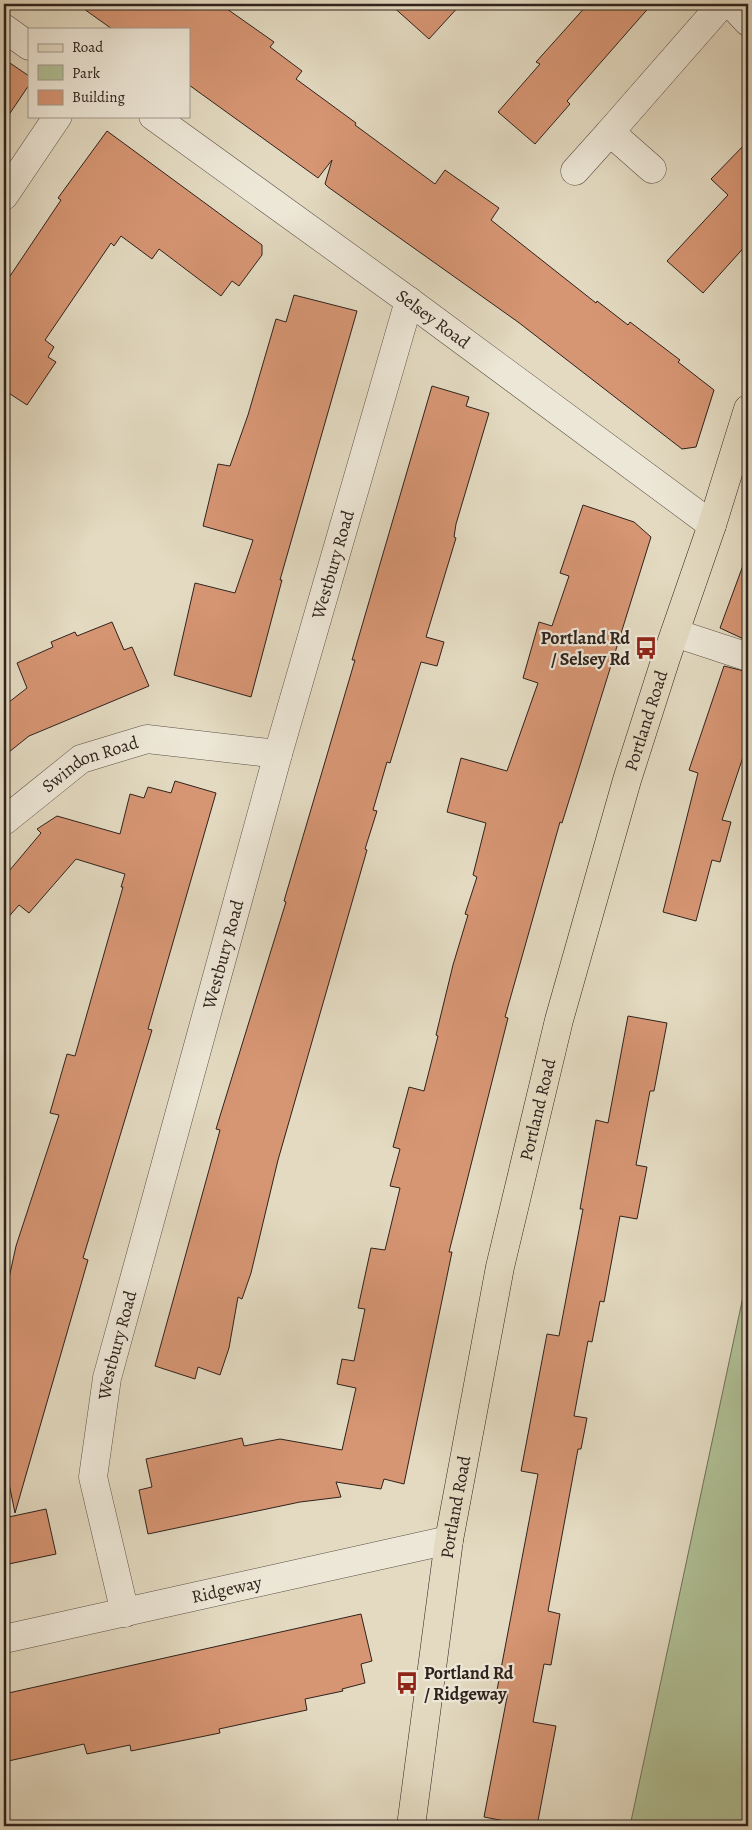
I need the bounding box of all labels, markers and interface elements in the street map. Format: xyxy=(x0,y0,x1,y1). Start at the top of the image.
legend xyxy=(28,28,190,118)
text: Road xyxy=(72,37,104,57)
text: Park xyxy=(72,63,101,83)
text: Building xyxy=(72,87,125,107)
street label: Selsey Road xyxy=(392,284,475,354)
street label: Westbury Road xyxy=(305,507,360,623)
place label: Portland Rd / Selsey Rd xyxy=(541,626,630,671)
bus stop icon: Portland Rd / Selsey Rd xyxy=(633,635,659,661)
street label: Portland Road xyxy=(619,667,673,774)
street label: Swindon Road xyxy=(37,730,142,798)
street label: Westbury Road xyxy=(196,897,250,1012)
street label: Portland Road xyxy=(514,1056,561,1163)
street label: Westbury Road xyxy=(92,1287,143,1402)
street label: Portland Road xyxy=(435,1453,477,1560)
street label: Ridgeway xyxy=(189,1570,265,1609)
place label: Portland Rd / Ridgeway xyxy=(424,1661,514,1706)
bus stop icon: Portland Rd / Ridgeway xyxy=(394,1670,420,1696)

